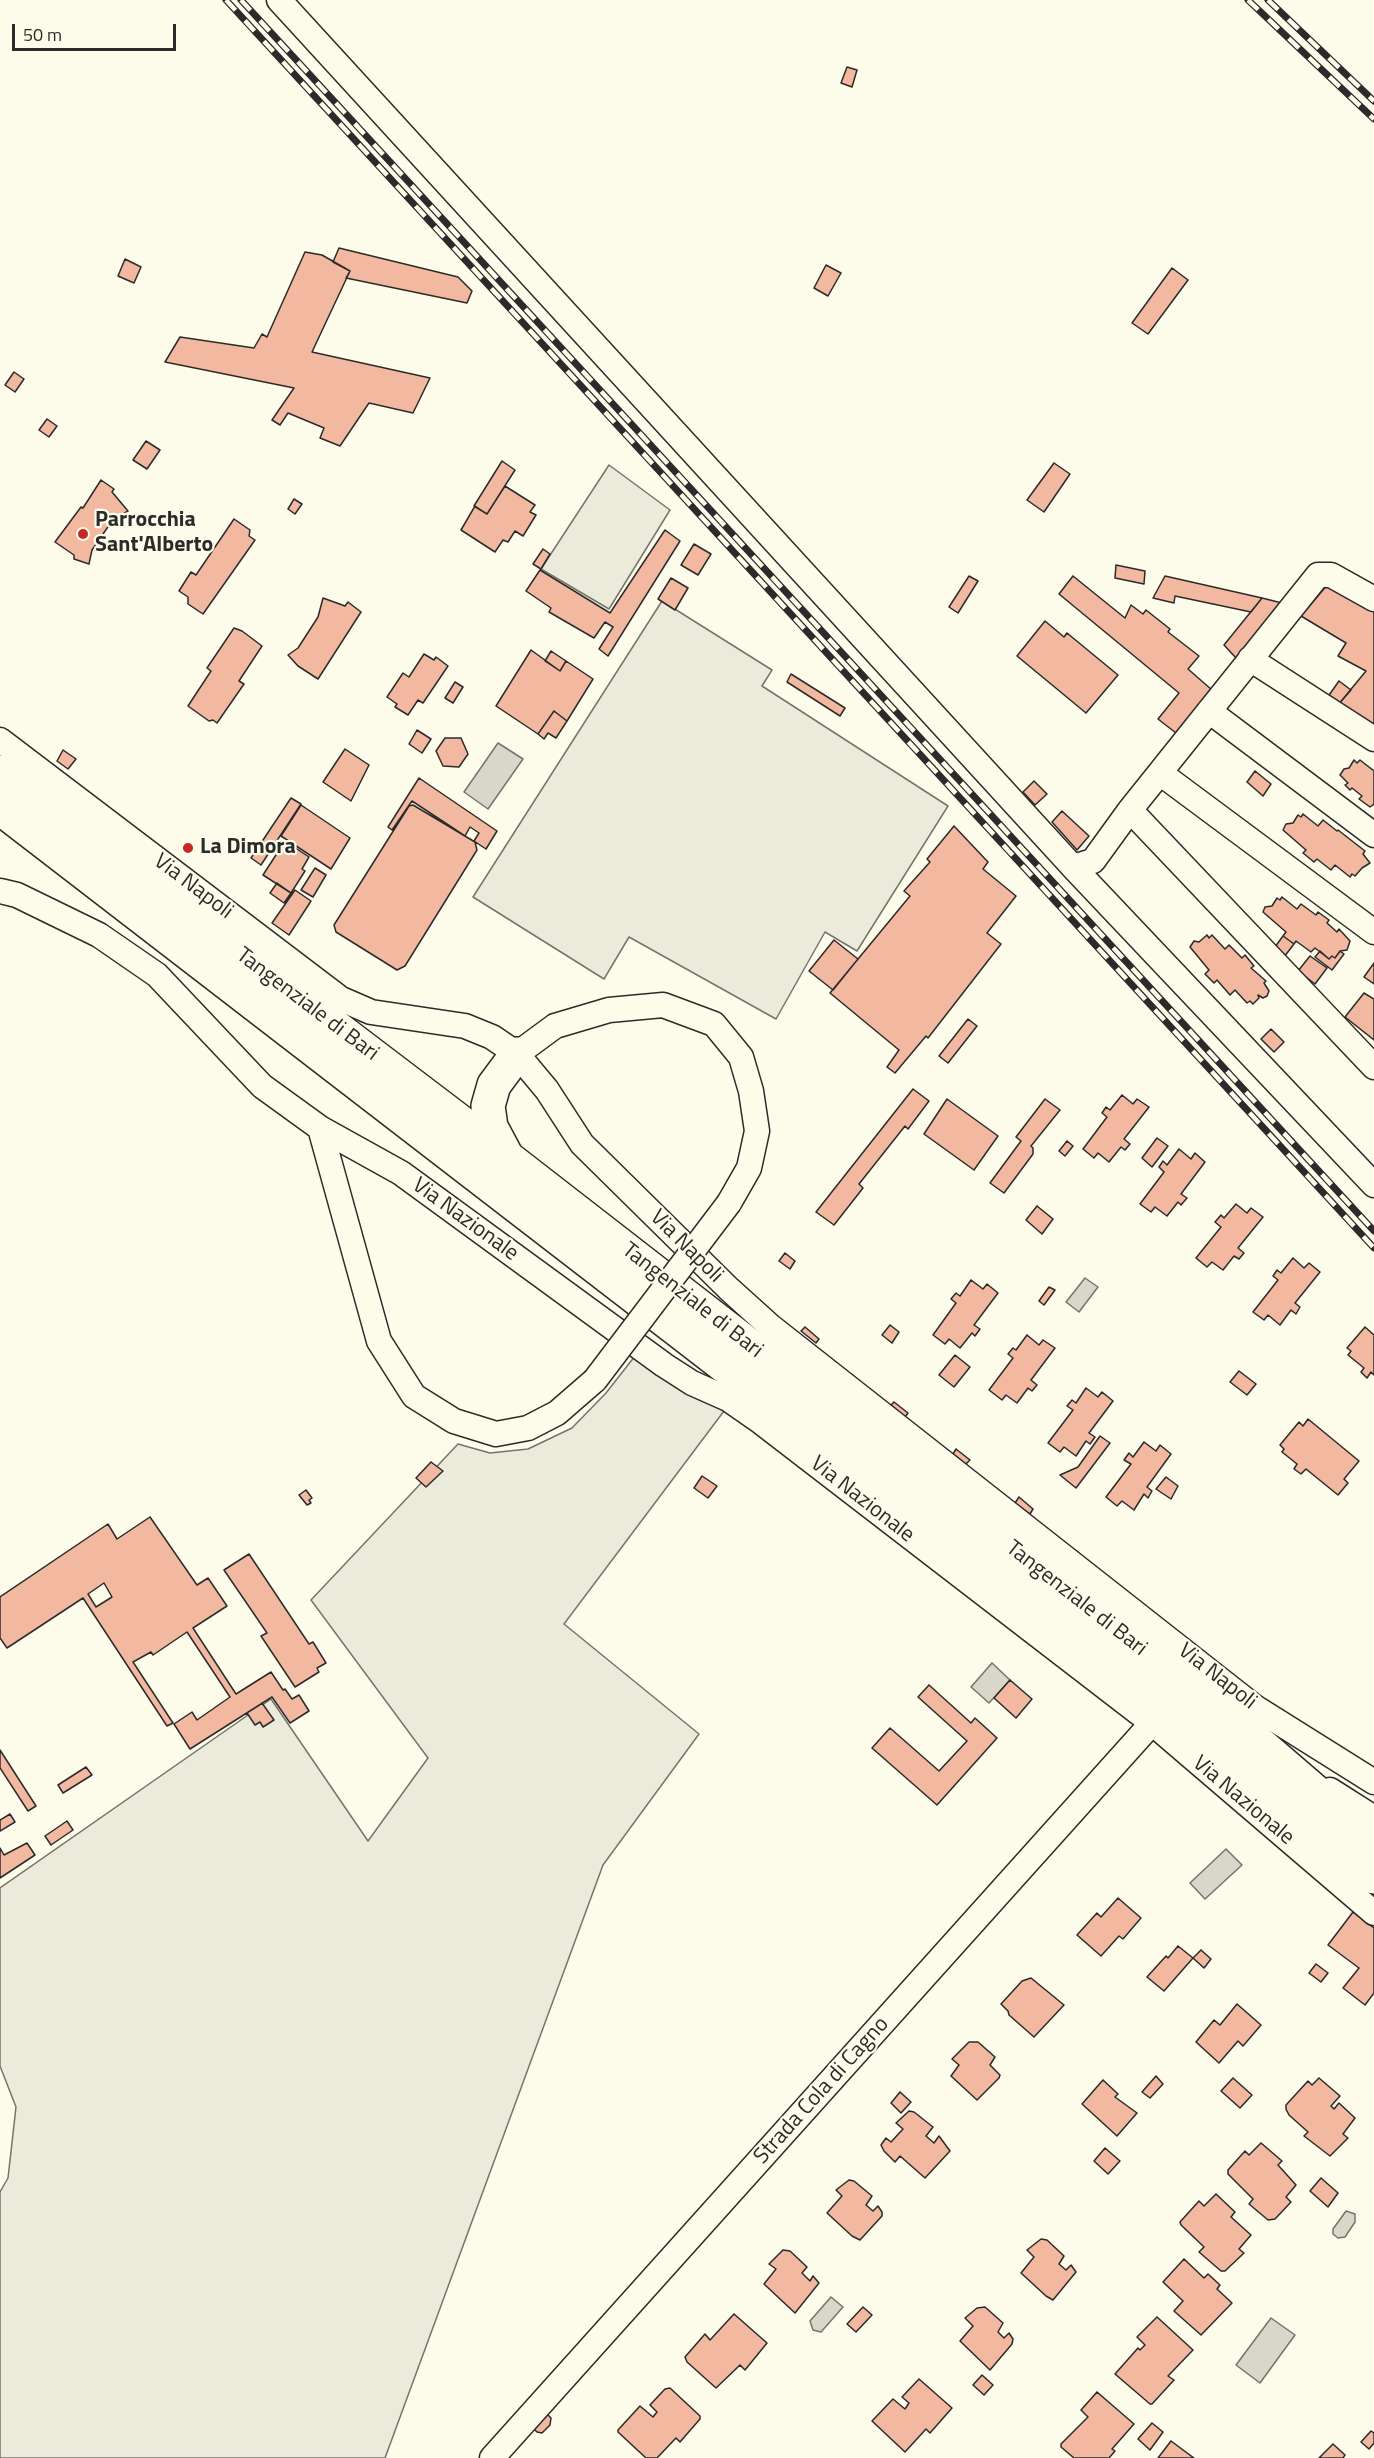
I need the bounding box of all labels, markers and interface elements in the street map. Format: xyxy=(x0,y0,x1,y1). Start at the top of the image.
scale bar xyxy=(15,12,178,50)
text: 50 m xyxy=(23,21,62,48)
place label: Parrocchia Sant'Alberto xyxy=(95,508,213,560)
marker: Parrocchia Sant'Alberto xyxy=(76,527,90,541)
place label: La Dimora xyxy=(200,835,296,861)
marker: La Dimora xyxy=(181,841,195,855)
street label: Via Napoli xyxy=(148,849,238,925)
street label: Tangenziale di Bari xyxy=(230,943,384,1067)
street label: Via Nazionale xyxy=(407,1173,523,1267)
street label: Via Napoli xyxy=(644,1205,728,1289)
street label: Tangenziale di Bari xyxy=(616,1238,768,1364)
street label: Via Nazionale xyxy=(805,1451,919,1549)
street label: Tangenziale di Bari xyxy=(1000,1536,1152,1662)
street label: Via Napoli xyxy=(1172,1638,1262,1716)
street label: Via Nazionale xyxy=(1187,1751,1299,1851)
street label: Strada Cola di Cagno xyxy=(749,2012,895,2170)

